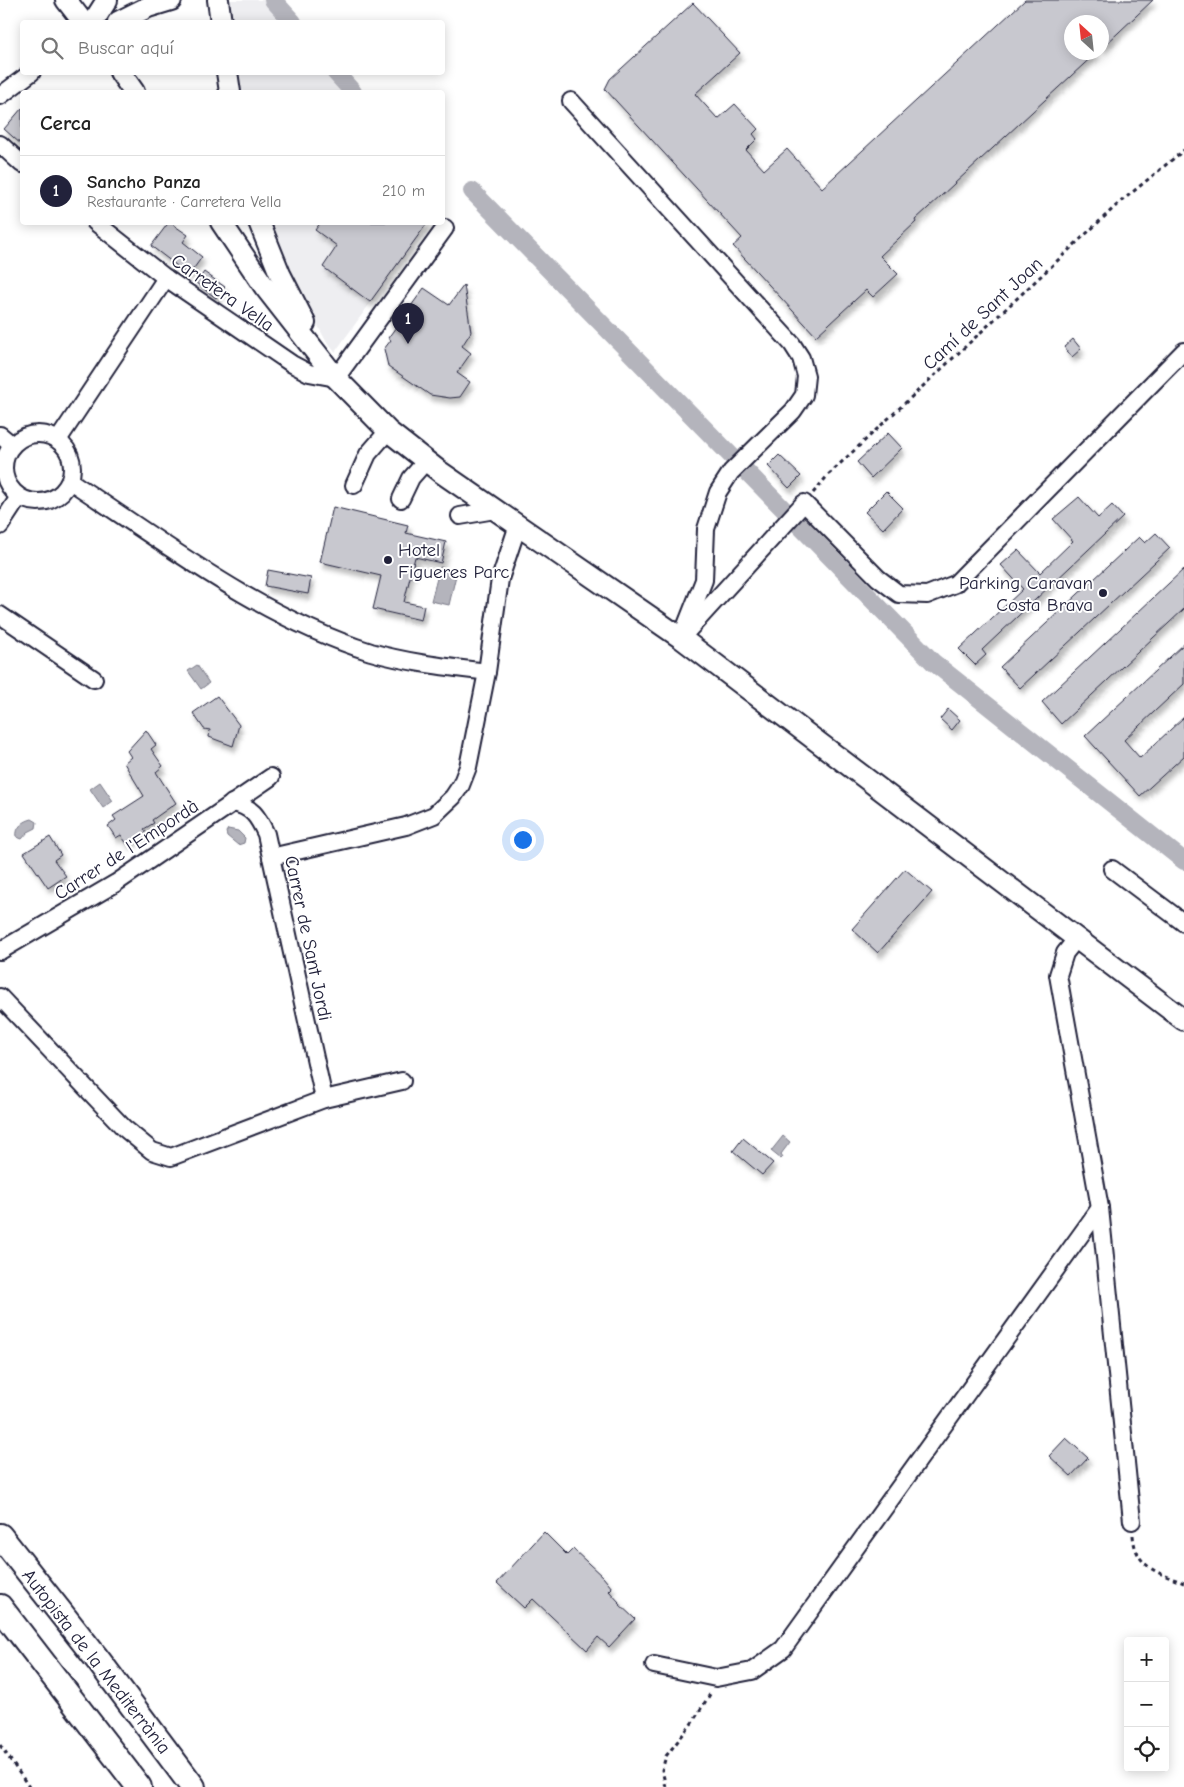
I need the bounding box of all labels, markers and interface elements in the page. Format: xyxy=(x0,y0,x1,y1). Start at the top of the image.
north arrow xyxy=(1064,15,1109,60)
search box xyxy=(20,20,445,75)
icon: search xyxy=(38,34,66,62)
text: Buscar aquí xyxy=(78,37,174,59)
text: Cerca xyxy=(40,111,91,135)
text: Sancho Panza xyxy=(87,171,201,193)
text: 1 xyxy=(53,182,59,200)
text: 210 m xyxy=(382,182,425,200)
text: Restaurante · Carretera Vella xyxy=(87,193,282,211)
street label: Carretera Vella xyxy=(167,249,278,336)
street label: Camí de Sant Joan xyxy=(918,253,1047,375)
pin: 1 xyxy=(392,303,424,344)
place label: Hotel Figueres Parc xyxy=(398,539,509,583)
marker: Hotel Figueres Parc xyxy=(382,554,394,566)
place label: Parking Caravan Costa Brava xyxy=(959,572,1093,616)
marker: Parking Caravan Costa Brava xyxy=(1097,587,1109,599)
street label: Carrer de l'Empordà xyxy=(50,795,203,905)
your location xyxy=(510,827,536,853)
street label: Carrer de Sant Jordi xyxy=(280,854,336,1023)
street label: Autopista de la Mediterrània xyxy=(17,1565,175,1758)
map controls xyxy=(1124,1637,1169,1772)
button: + xyxy=(1124,1637,1169,1682)
button: − xyxy=(1124,1682,1169,1727)
button: locate xyxy=(1124,1727,1169,1772)

